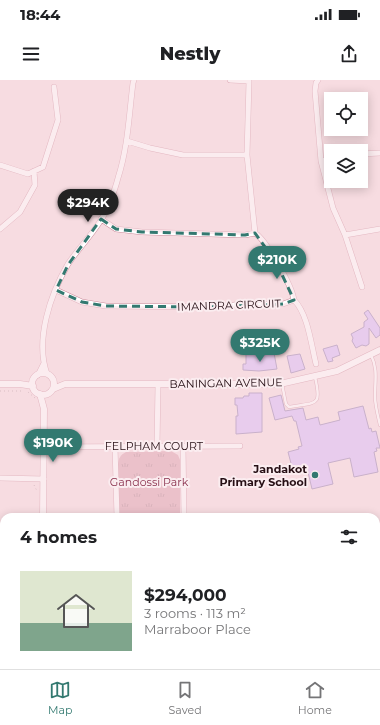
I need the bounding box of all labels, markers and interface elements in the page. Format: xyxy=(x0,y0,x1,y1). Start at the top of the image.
text: 18:44 xyxy=(20,5,60,24)
icon: menu xyxy=(20,43,42,65)
text: Nestly xyxy=(160,43,220,65)
icon: share xyxy=(338,43,360,65)
map controls xyxy=(324,92,368,188)
button: locate xyxy=(324,92,368,136)
button: layers xyxy=(324,144,368,188)
pin: $294K xyxy=(60,189,116,223)
text: $294K xyxy=(67,194,109,210)
pin: $210K xyxy=(249,246,305,280)
text: $210K xyxy=(257,251,297,267)
street label: IMANDRA CIRCUIT xyxy=(177,296,282,314)
pin: $325K xyxy=(232,329,288,363)
text: $325K xyxy=(240,334,280,350)
street label: BANINGAN AVENUE xyxy=(169,375,283,391)
pin: $190K xyxy=(25,429,81,463)
text: $190K xyxy=(33,434,73,450)
street label: FELPHAM COURT xyxy=(105,439,204,453)
place label: Jandakot Primary School xyxy=(219,462,307,489)
marker: Jandakot Primary School xyxy=(310,470,320,480)
park label: Gandossi Park xyxy=(110,475,189,489)
icon: filters xyxy=(338,526,360,548)
text: 4 homes xyxy=(20,527,97,547)
text: $294,000 xyxy=(144,585,227,605)
icon: home xyxy=(52,587,100,635)
text: 3 rooms · 113 m² xyxy=(144,605,246,621)
text: Marraboor Place xyxy=(144,621,251,637)
tab: Map xyxy=(48,679,73,717)
tab: Saved xyxy=(169,679,202,717)
tab: Home xyxy=(298,679,332,717)

